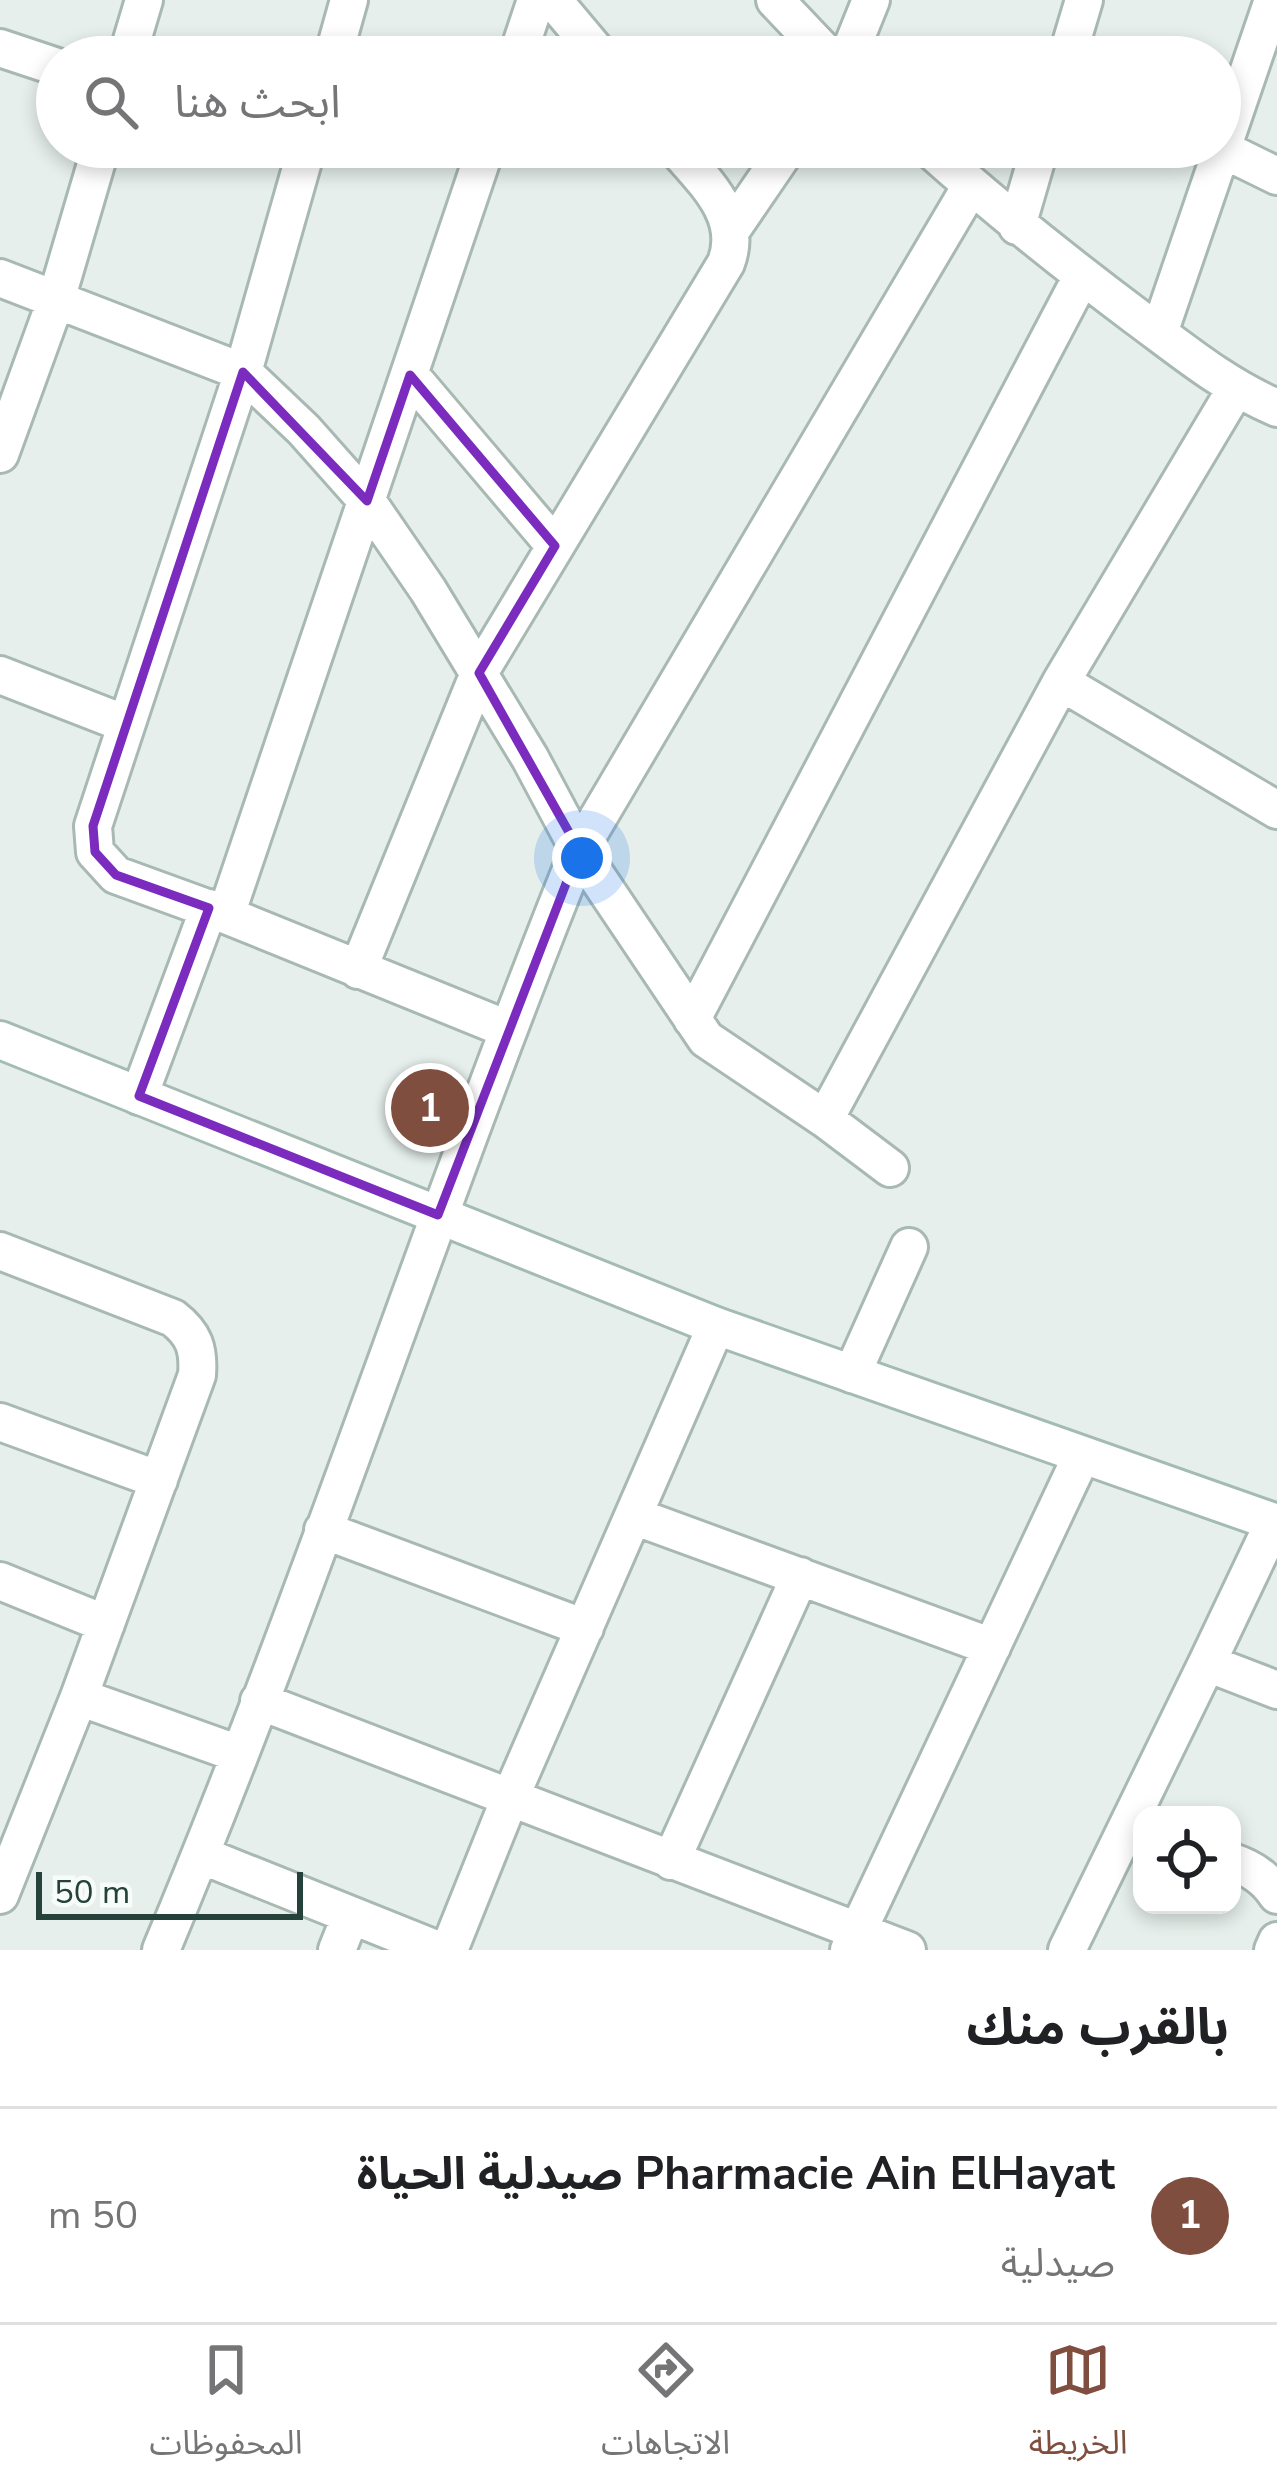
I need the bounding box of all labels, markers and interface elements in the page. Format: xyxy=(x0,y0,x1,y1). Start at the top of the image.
search box xyxy=(36,36,1241,168)
icon: search xyxy=(78,69,144,135)
text: ابحث هنا xyxy=(174,72,341,133)
your location xyxy=(552,828,612,888)
pin: 1 xyxy=(391,1063,469,1153)
map controls xyxy=(1133,1806,1241,1914)
button: locate xyxy=(1133,1806,1241,1914)
scale bar xyxy=(36,1866,303,1919)
text: 50 m xyxy=(54,1870,130,1915)
text: بالقرب منك xyxy=(967,1992,1229,2062)
text: Pharmacie Ain ElHayat صيدلية الحياة xyxy=(357,2144,1115,2205)
text: 50 m xyxy=(48,2189,138,2242)
text: 1 xyxy=(1178,2189,1202,2242)
text: صيدلية xyxy=(1001,2237,1115,2290)
tab: المحفوظات xyxy=(149,2337,303,2478)
tab: الاتجاهات xyxy=(601,2337,730,2478)
tab: الخريطة xyxy=(1029,2337,1128,2478)

